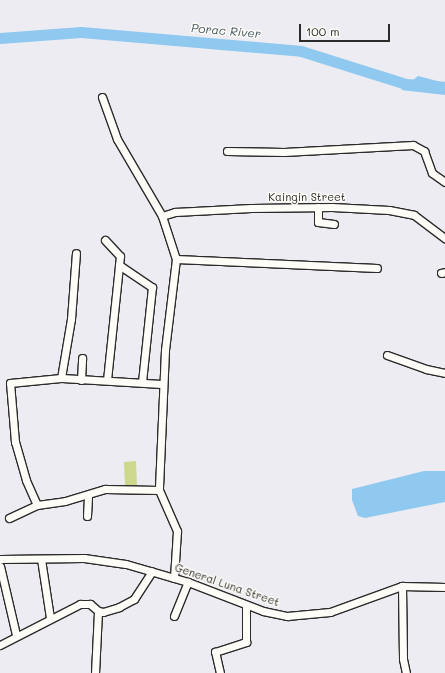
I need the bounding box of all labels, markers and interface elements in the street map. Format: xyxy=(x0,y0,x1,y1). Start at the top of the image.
scale bar xyxy=(301,16,392,42)
water label: Porac River xyxy=(191,21,261,41)
text: 100 m xyxy=(306,23,340,39)
street label: Kaingin Street xyxy=(268,190,346,204)
street label: General Luna Street xyxy=(173,561,281,609)

